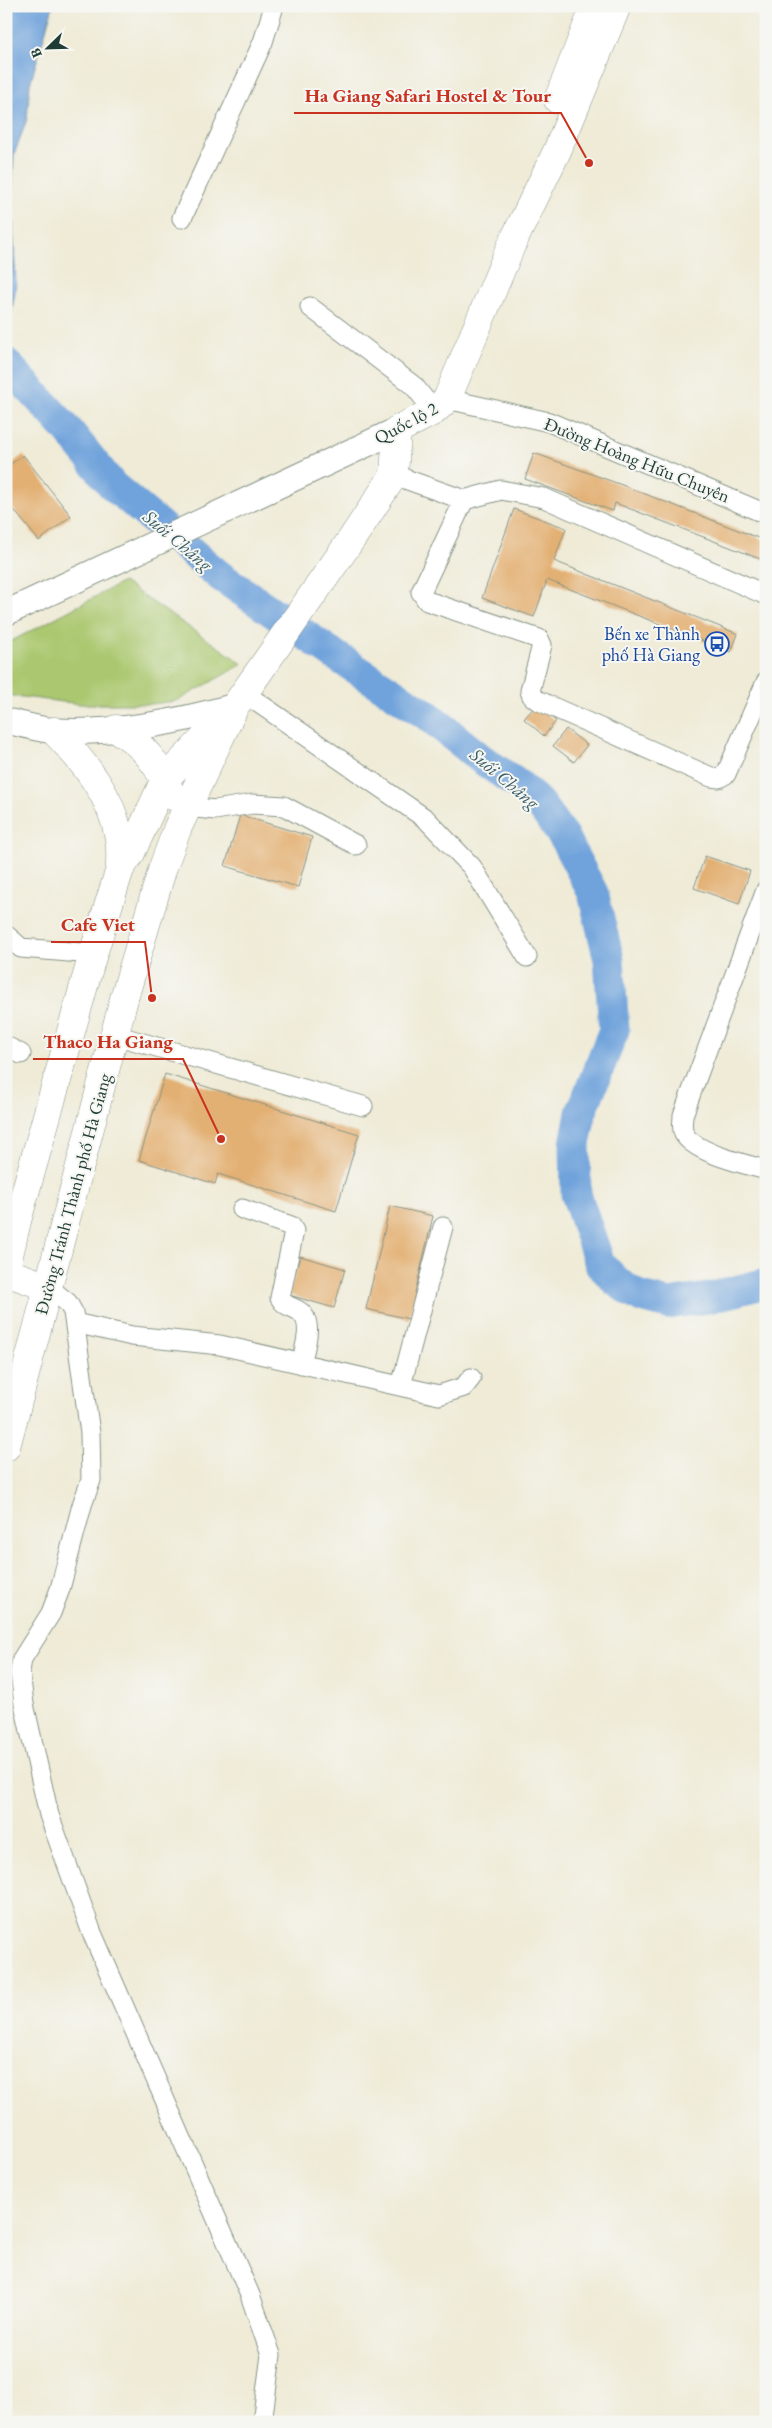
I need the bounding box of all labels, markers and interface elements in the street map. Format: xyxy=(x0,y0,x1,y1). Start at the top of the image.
north arrow xyxy=(22,22,72,72)
text: B xyxy=(26,45,46,61)
callout: Ha Giang Safari Hostel & Tour xyxy=(294,79,561,113)
text: Ha Giang Safari Hostel & Tour xyxy=(305,83,551,108)
street label: Quốc lộ 2 xyxy=(370,396,442,449)
street label: Đường Hoàng Hữu Chuyên xyxy=(541,412,734,508)
water label: Suối Châng xyxy=(137,504,218,577)
place label: Bến xe Thành phố Hà Giang xyxy=(602,622,700,666)
bus stop icon: Bến xe Thành phố Hà Giang xyxy=(704,631,730,657)
water label: Suối Châng xyxy=(464,742,545,815)
callout: Cafe Viet xyxy=(51,908,145,942)
text: Cafe Viet xyxy=(61,912,135,937)
callout: Thaco Ha Giang xyxy=(33,1025,183,1059)
text: Thaco Ha Giang xyxy=(43,1029,173,1054)
street label: Đường Tránh Thành phố Hà Giang xyxy=(29,1071,116,1317)

